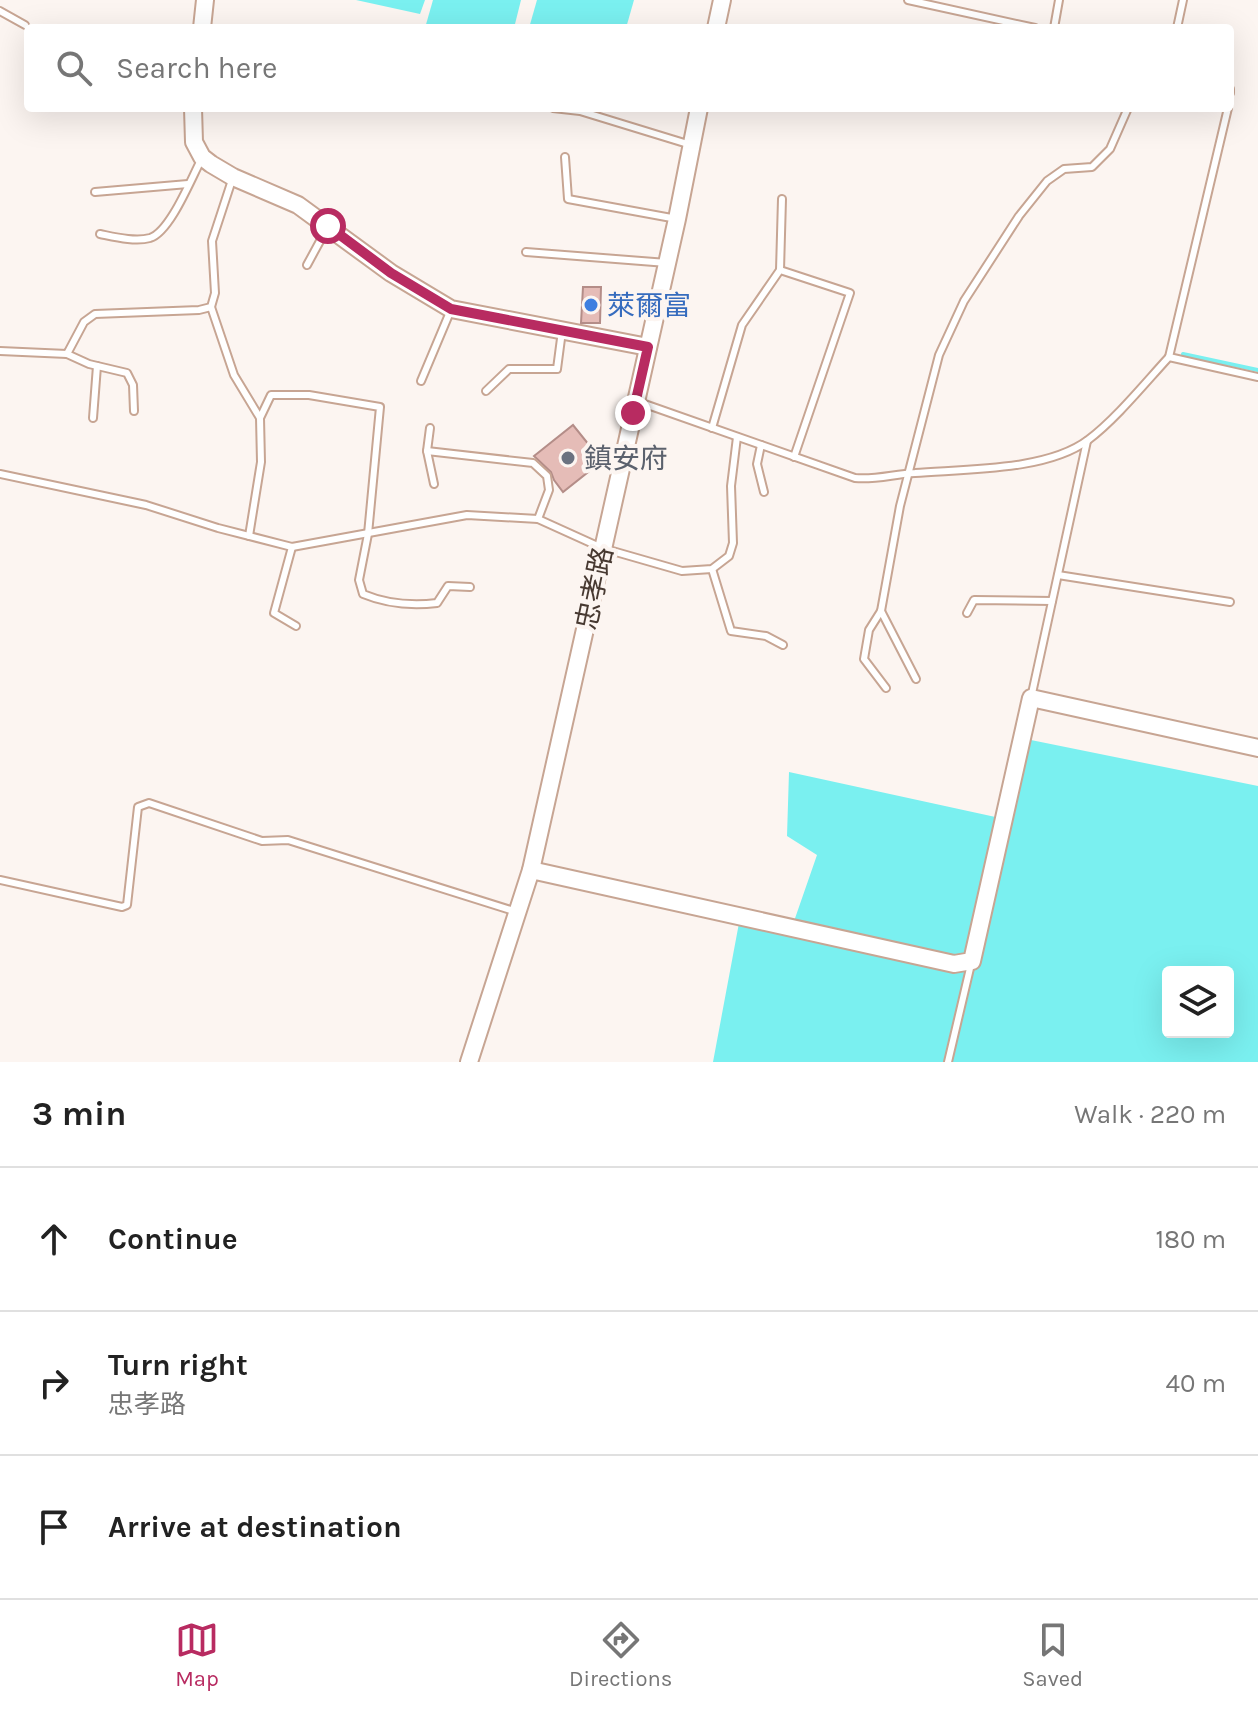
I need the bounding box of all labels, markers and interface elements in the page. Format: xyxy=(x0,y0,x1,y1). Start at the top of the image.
search box xyxy=(24,24,1234,112)
icon: search xyxy=(52,46,96,90)
text: Search here xyxy=(116,50,277,86)
route start xyxy=(310,208,346,244)
place label: 萊爾富 xyxy=(607,289,691,322)
marker: 萊爾富 xyxy=(582,296,600,314)
route end xyxy=(615,395,651,431)
place label: 鎮安府 xyxy=(584,442,668,475)
marker: 鎮安府 xyxy=(559,449,577,467)
street label: 忠孝路 xyxy=(570,544,619,633)
map controls xyxy=(1162,966,1234,1038)
button: layers xyxy=(1162,966,1234,1038)
text: 3 min xyxy=(32,1094,126,1134)
text: Walk · 220 m xyxy=(1074,1099,1226,1130)
icon: ahead xyxy=(32,1217,76,1261)
text: Continue xyxy=(108,1221,238,1257)
text: 180 m xyxy=(1156,1224,1226,1255)
text: Turn right xyxy=(108,1347,248,1383)
icon: right xyxy=(32,1361,76,1405)
text: 40 m xyxy=(1166,1368,1226,1399)
text: 忠孝路 xyxy=(108,1389,186,1420)
icon: arrive xyxy=(32,1505,76,1549)
text: Arrive at destination xyxy=(108,1509,402,1545)
tab: Map xyxy=(175,1618,219,1692)
tab: Directions xyxy=(569,1618,672,1692)
tab: Saved xyxy=(1022,1618,1083,1692)

